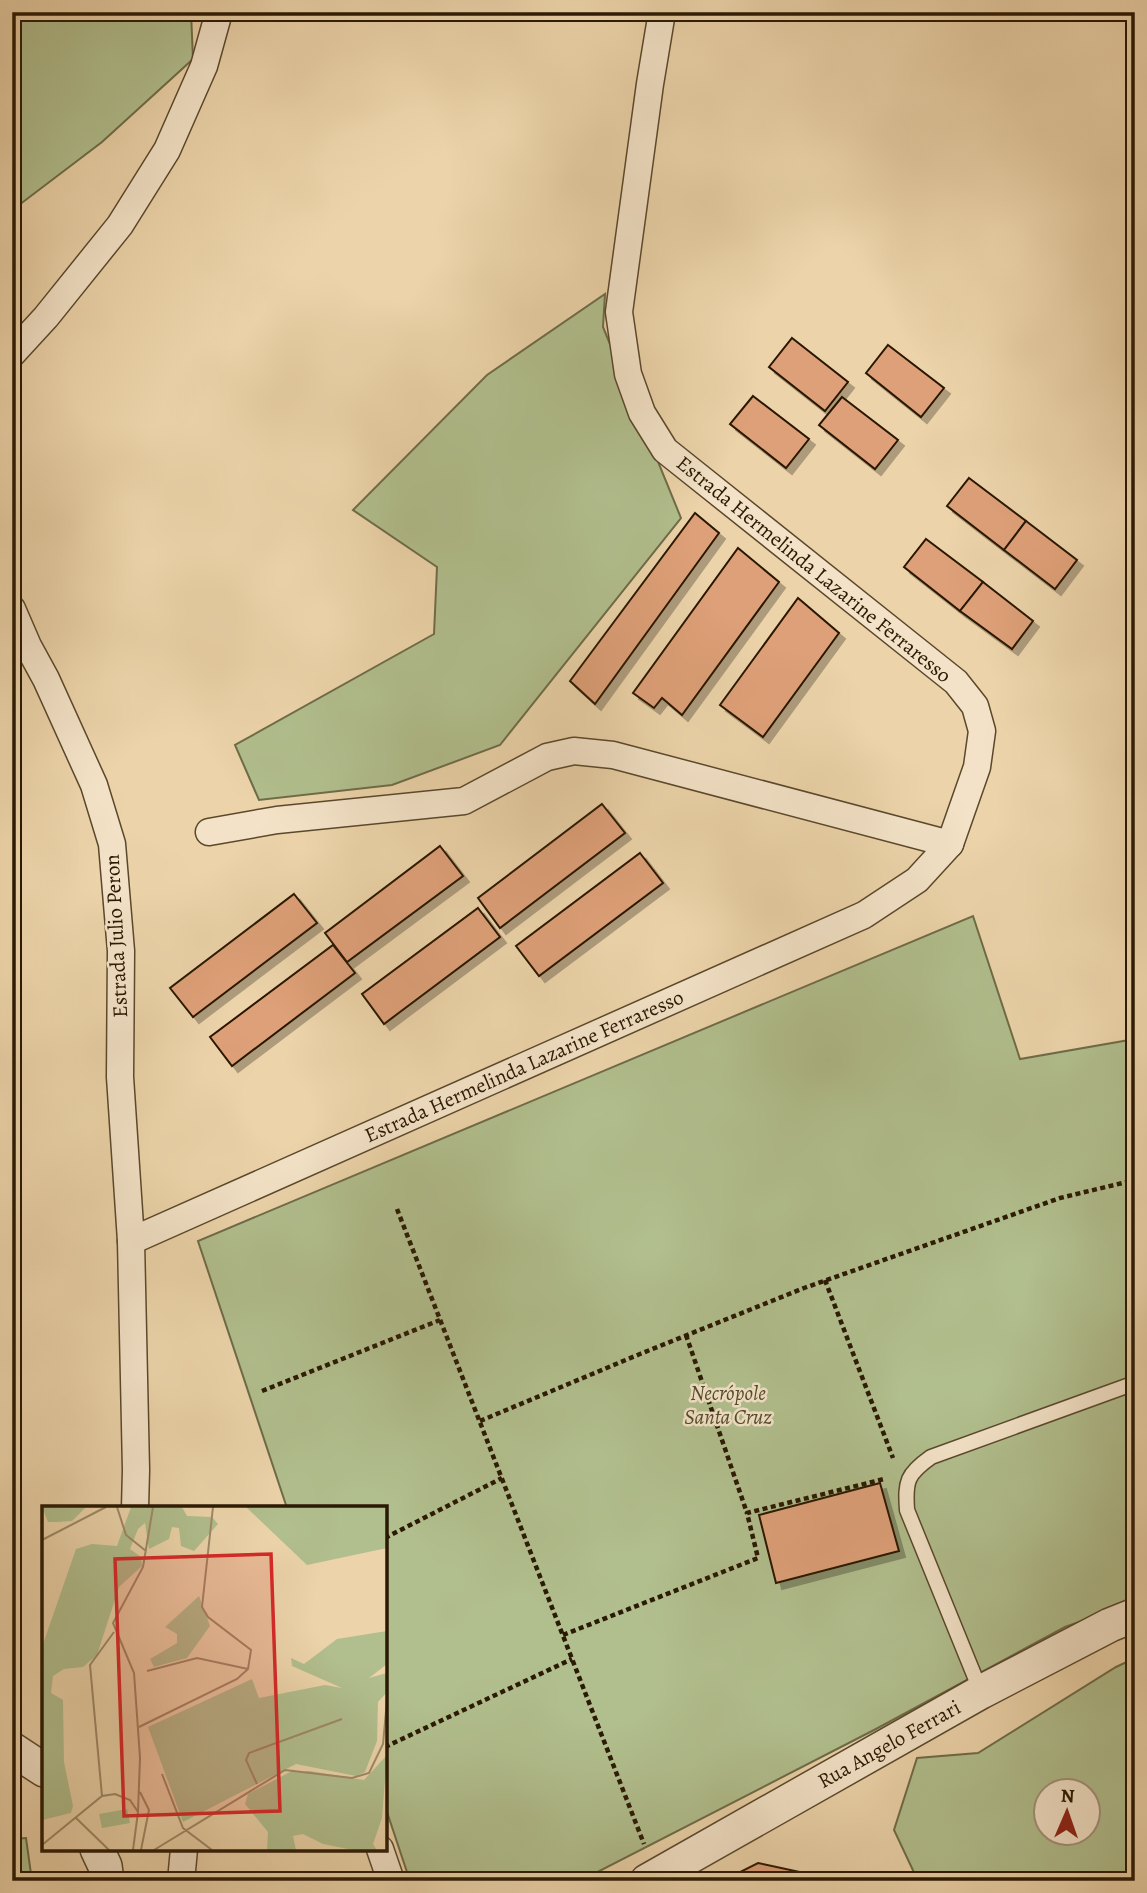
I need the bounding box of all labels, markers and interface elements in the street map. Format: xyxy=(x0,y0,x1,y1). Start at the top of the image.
street label: Estrada Hermelinda Lazarine Ferraresso xyxy=(671,449,957,689)
street label: Estrada Julio Peron xyxy=(98,854,134,1018)
street label: Estrada Hermelinda Lazarine Ferraresso xyxy=(360,983,688,1149)
park label: Necrópole Santa Cruz xyxy=(684,1379,772,1431)
inset map xyxy=(42,1506,387,1851)
street label: Rua Angelo Ferrari xyxy=(813,1693,966,1795)
north arrow xyxy=(1032,1778,1102,1848)
text: N xyxy=(1060,1783,1075,1809)

